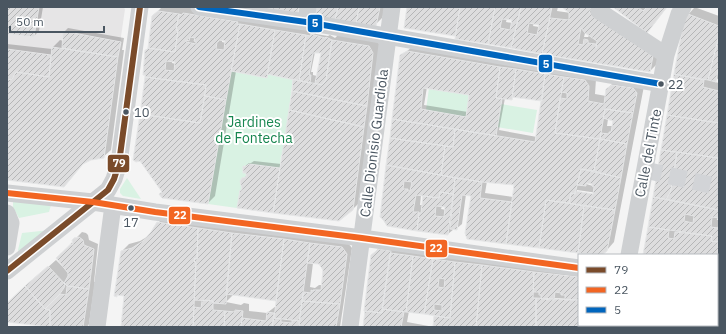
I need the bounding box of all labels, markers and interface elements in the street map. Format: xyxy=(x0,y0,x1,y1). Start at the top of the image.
scale bar xyxy=(10,8,104,34)
text: 50 m xyxy=(16,14,44,29)
line badge: 5 xyxy=(307,14,323,33)
text: 5 xyxy=(312,16,319,30)
line badge: 5 xyxy=(538,54,553,73)
text: 5 xyxy=(543,57,550,71)
street label: Calle Dionisio Guardiola xyxy=(356,67,392,218)
place label: 22 xyxy=(668,76,684,93)
marker: 22 xyxy=(656,79,666,89)
place label: 10 xyxy=(134,104,150,121)
marker: 10 xyxy=(121,107,131,117)
street label: Calle del Tinte xyxy=(631,107,665,199)
park label: Jardines de Fontecha xyxy=(215,113,293,147)
line badge: 79 xyxy=(107,154,130,173)
text: 79 xyxy=(112,156,126,170)
marker: 17 xyxy=(126,203,136,213)
line badge: 22 xyxy=(168,206,191,225)
text: 22 xyxy=(173,208,187,222)
place label: 17 xyxy=(123,214,139,231)
line badge: 22 xyxy=(425,239,448,258)
text: 22 xyxy=(429,241,443,255)
legend xyxy=(578,254,718,326)
text: 79 xyxy=(614,262,628,277)
text: 22 xyxy=(614,282,628,297)
text: 5 xyxy=(614,302,621,317)

